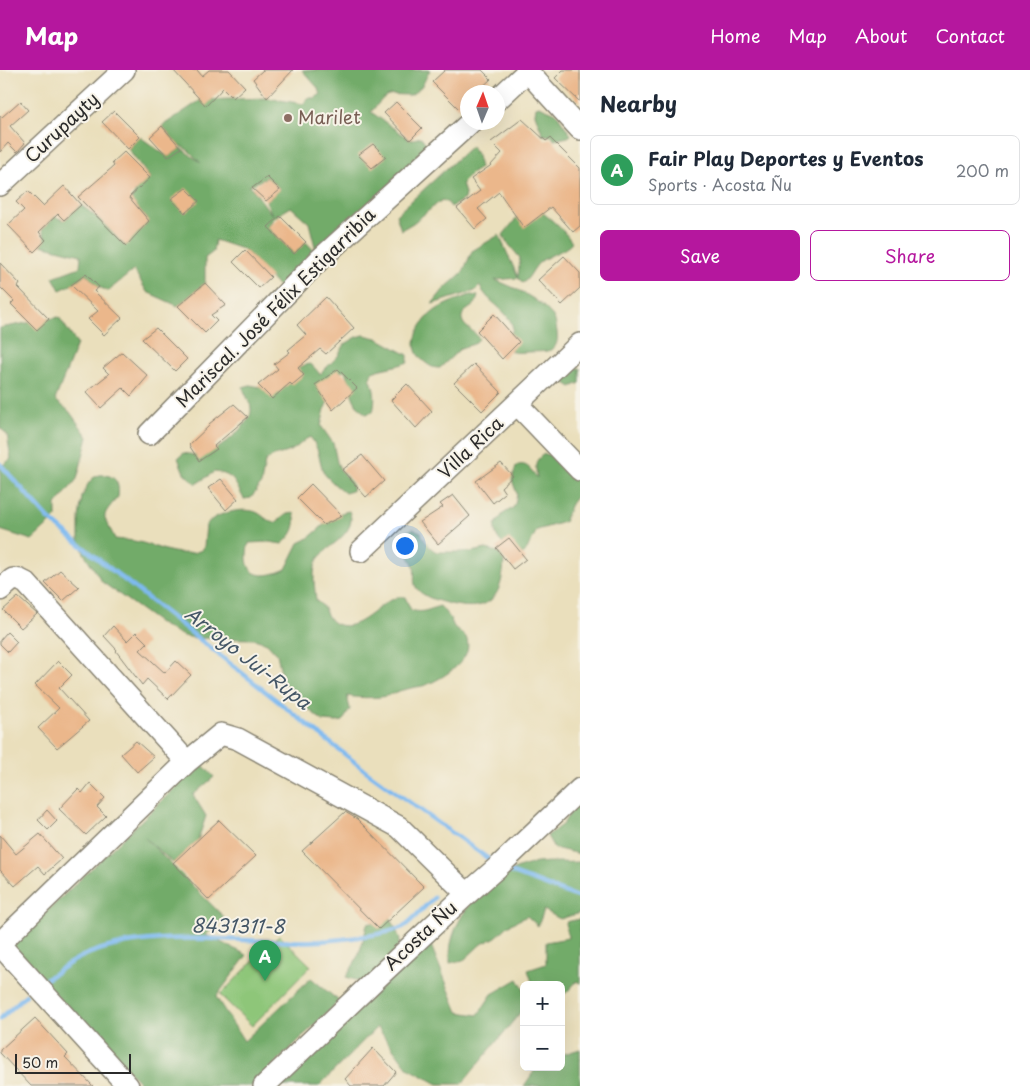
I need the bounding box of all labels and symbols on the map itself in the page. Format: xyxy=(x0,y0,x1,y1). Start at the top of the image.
street label: Curupayty xyxy=(18,85,104,168)
north arrow xyxy=(460,85,505,130)
place label: Marilet xyxy=(298,103,361,130)
marker: Marilet xyxy=(282,112,294,124)
street label: Mariscal. José Félix Estigarribia xyxy=(169,201,381,413)
street label: Villa Rica xyxy=(431,409,509,484)
your location xyxy=(392,533,418,559)
water label: Arroyo Jui-Rupa xyxy=(180,599,319,716)
street label: Acosta Ñu xyxy=(377,894,462,976)
water label: 8431311-8 xyxy=(191,910,286,940)
pin: A xyxy=(249,940,281,981)
scale bar xyxy=(15,1051,131,1074)

